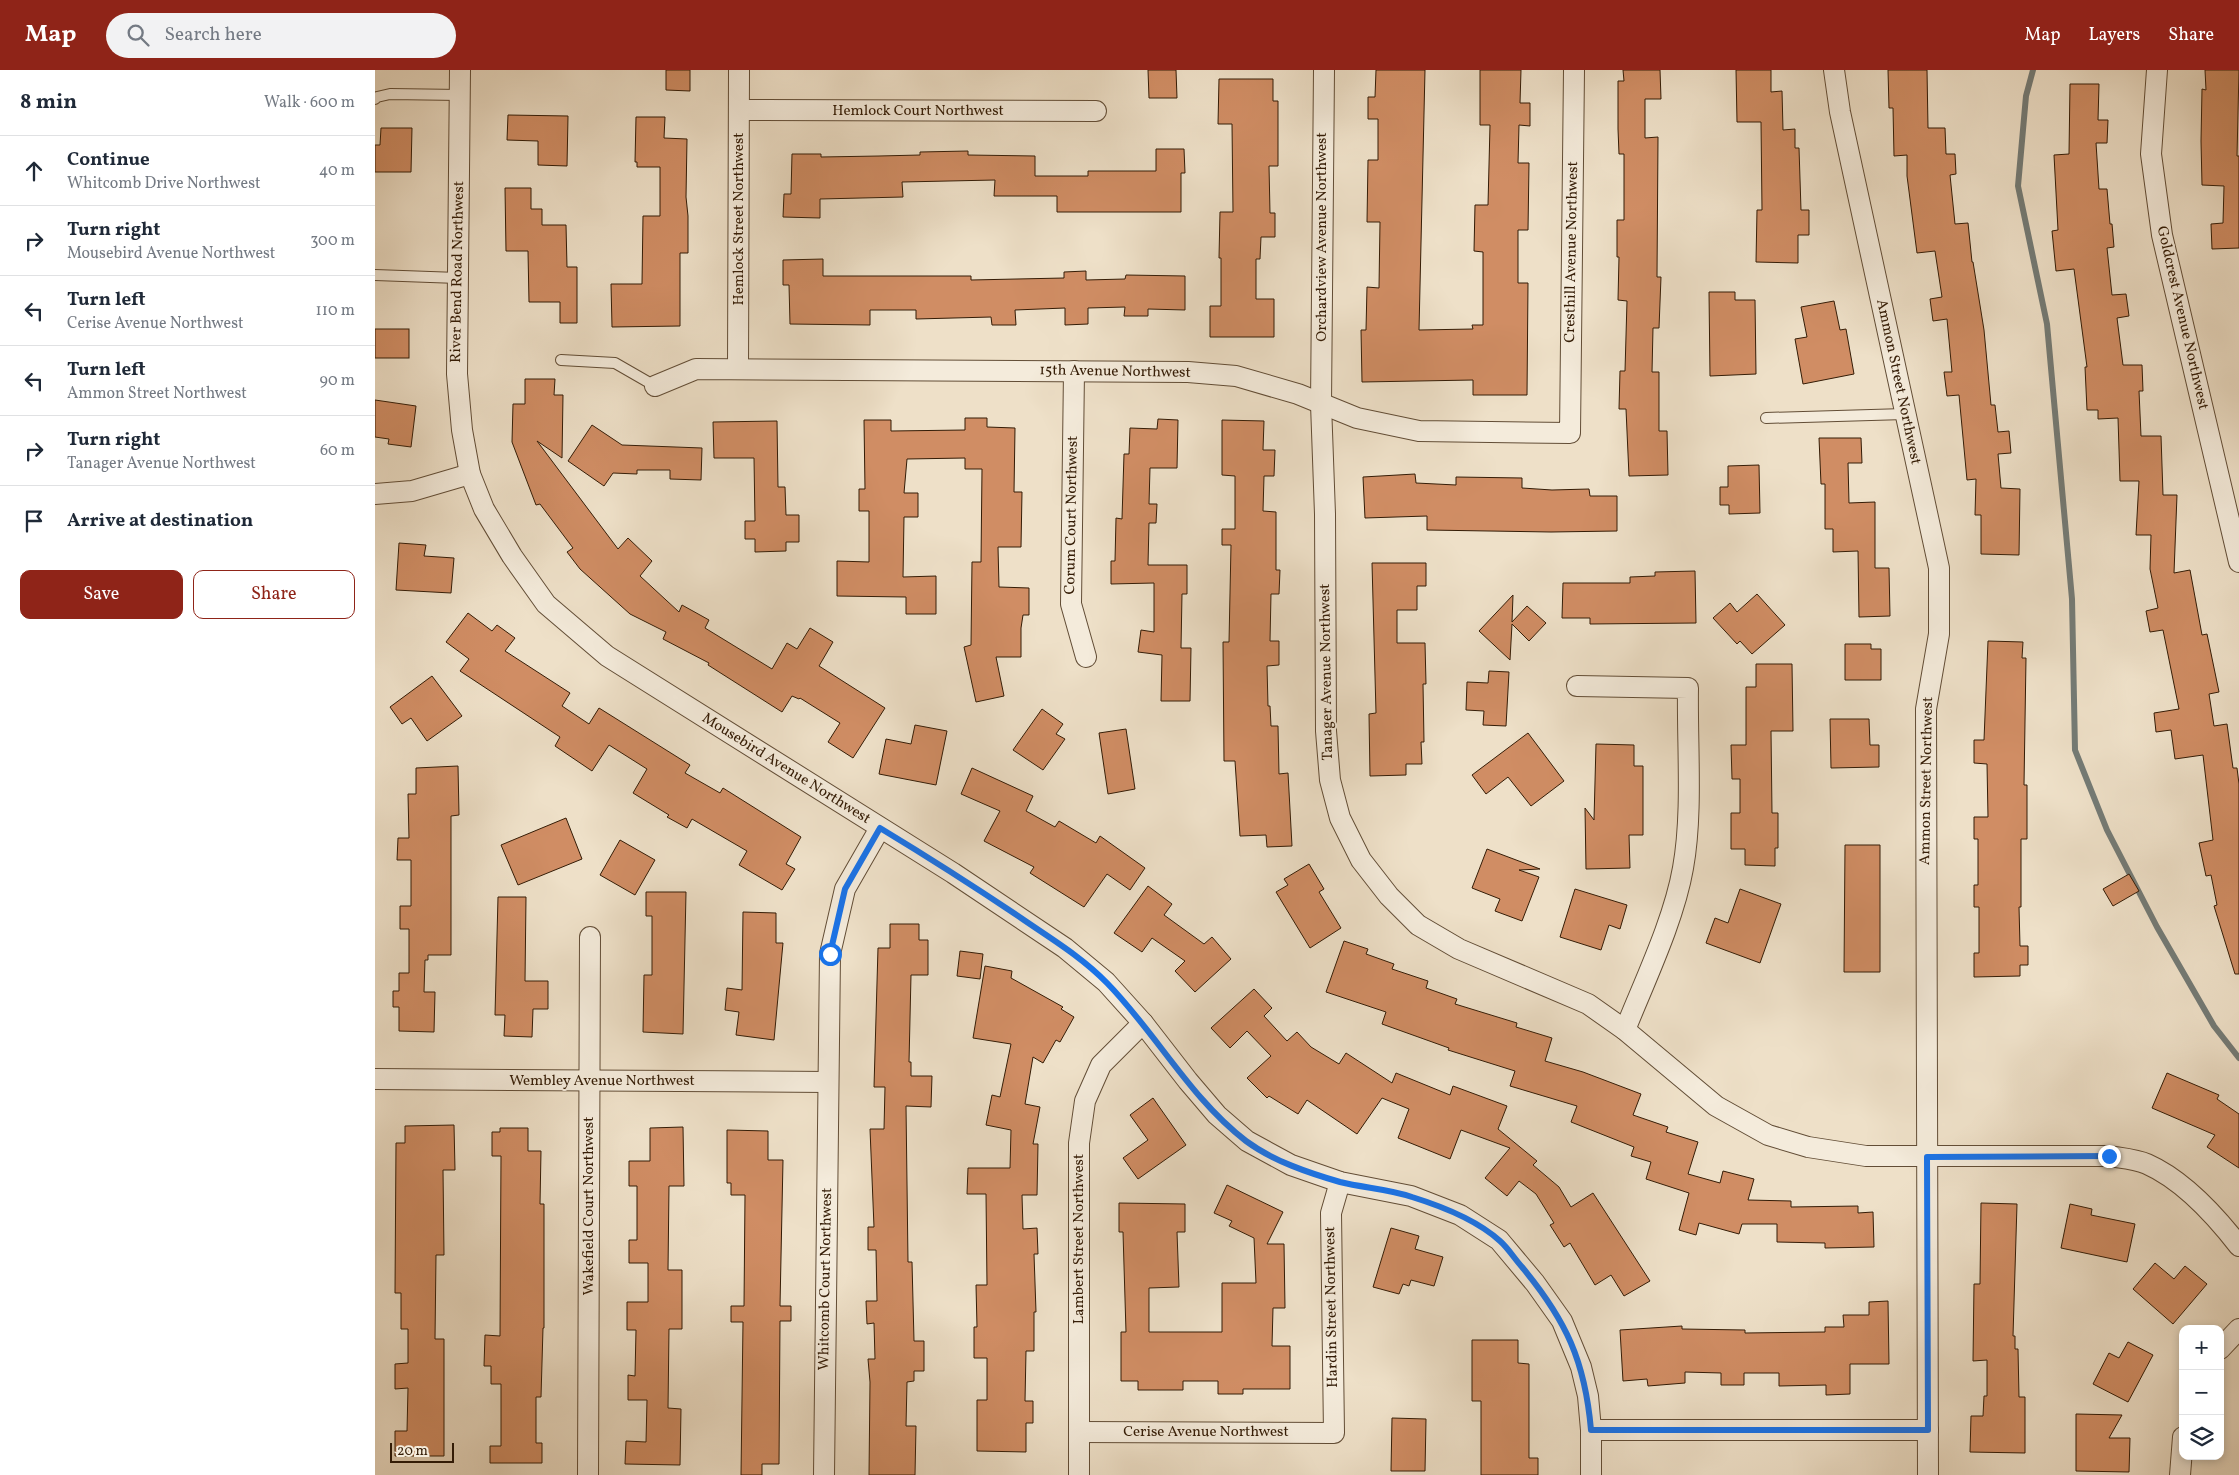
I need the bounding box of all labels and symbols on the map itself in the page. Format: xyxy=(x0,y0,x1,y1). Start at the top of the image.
street label: Hemlock Court Northwest xyxy=(832,101,1004,122)
street label: Hemlock Street Northwest xyxy=(729,132,750,306)
street label: Orchardview Avenue Northwest xyxy=(1312,132,1333,342)
street label: Cresthill Avenue Northwest xyxy=(1560,161,1584,343)
street label: River Bend Road Northwest xyxy=(446,181,470,363)
street label: Goldcrest Avenue Northwest xyxy=(2151,224,2213,412)
street label: Ammon Street Northwest xyxy=(1870,297,1926,467)
street label: 15th Avenue Northwest xyxy=(1039,360,1191,384)
street label: Corum Court Northwest xyxy=(1060,435,1084,595)
street label: Tanager Avenue Northwest xyxy=(1315,583,1339,761)
street label: Ammon Street Northwest xyxy=(1915,697,1939,865)
street label: Mousebird Avenue Northwest xyxy=(698,708,874,830)
route start xyxy=(819,943,842,966)
street label: Wembley Avenue Northwest xyxy=(509,1071,695,1092)
street label: Wakefield Court Northwest xyxy=(579,1116,600,1296)
route end xyxy=(2098,1145,2121,1168)
street label: Lambert Street Northwest xyxy=(1069,1154,1090,1324)
street label: Whitcomb Court Northwest xyxy=(814,1187,838,1371)
street label: Hardin Street Northwest xyxy=(1320,1226,1344,1388)
street label: Cerise Avenue Northwest xyxy=(1123,1422,1289,1443)
scale bar xyxy=(390,1440,454,1463)

